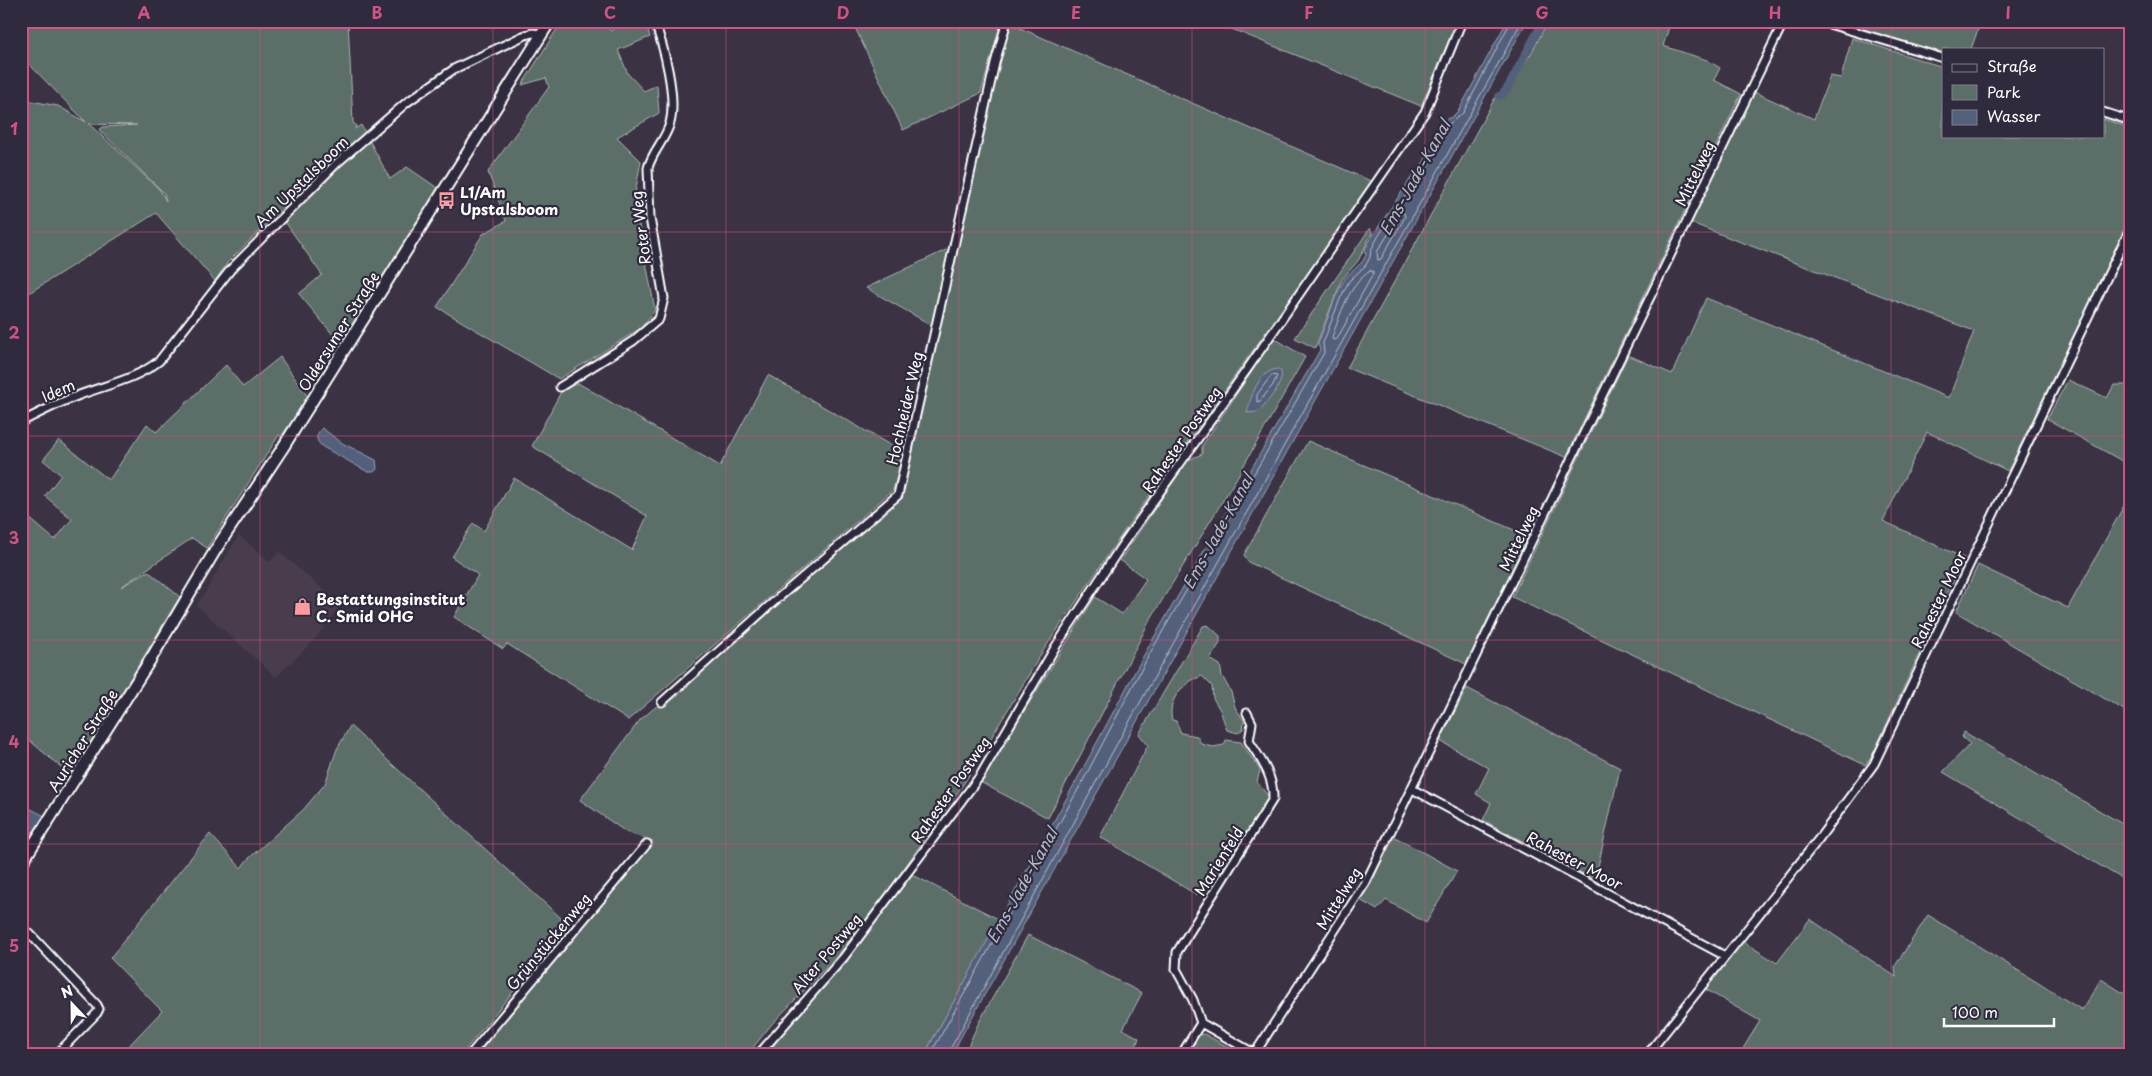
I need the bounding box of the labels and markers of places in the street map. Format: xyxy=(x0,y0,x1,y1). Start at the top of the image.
place label: L1/Am Upstalsboom xyxy=(460,180,558,220)
bus stop icon: L1/Am Upstalsboom xyxy=(436,190,456,210)
place label: Bestattungsinstitut C. Smid OHG xyxy=(316,587,465,627)
shop icon: Bestattungsinstitut C. Smid OHG xyxy=(292,597,312,617)

